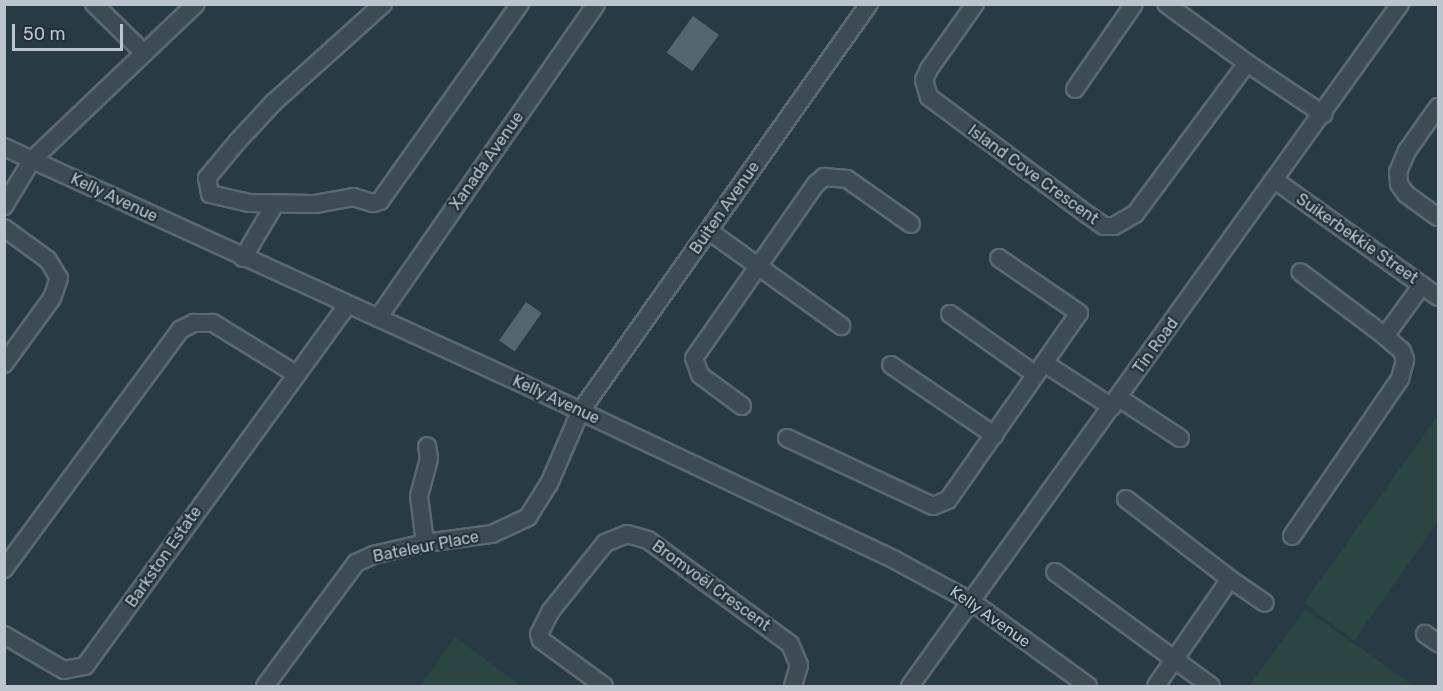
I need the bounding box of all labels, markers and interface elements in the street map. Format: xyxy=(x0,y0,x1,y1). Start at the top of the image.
scale bar xyxy=(15,12,126,50)
text: 50 m xyxy=(23,23,66,45)
street label: Xanada Avenue xyxy=(446,108,528,214)
street label: Island Cove Crescent xyxy=(964,121,1102,229)
street label: Buiten Avenue xyxy=(686,158,764,258)
street label: Kelly Avenue xyxy=(67,169,161,227)
street label: Suikerbekkie Street xyxy=(1292,190,1422,288)
street label: Tin Road xyxy=(1129,314,1183,378)
street label: Kelly Avenue xyxy=(509,371,603,429)
street label: Barkston Estate xyxy=(122,503,206,611)
street label: Bateleur Place xyxy=(371,527,481,567)
street label: Bromvoël Crescent xyxy=(648,537,774,635)
street label: Kelly Avenue xyxy=(946,582,1034,652)

